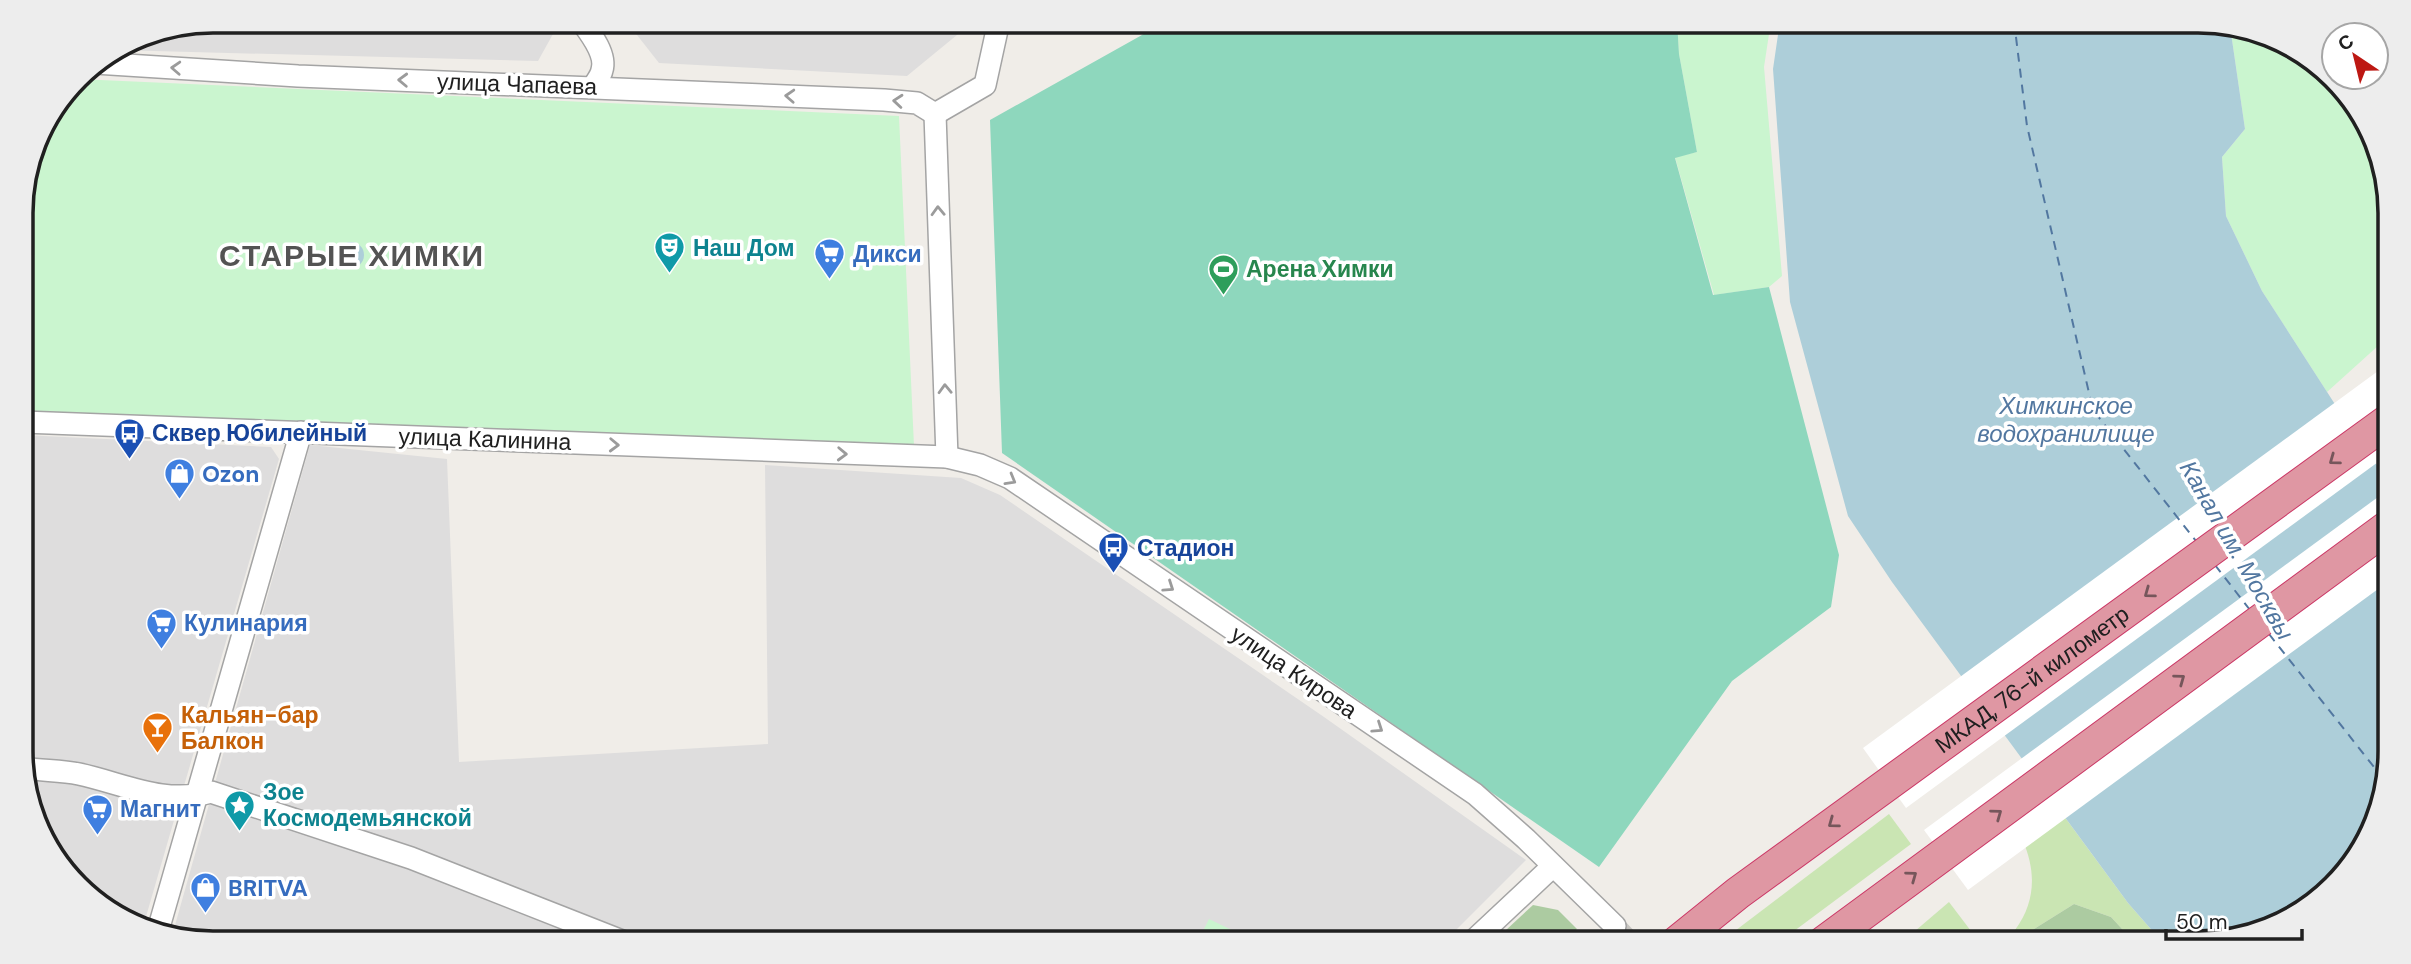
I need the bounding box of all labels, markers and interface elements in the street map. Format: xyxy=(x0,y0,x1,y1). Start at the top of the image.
north arrow xyxy=(2320,21,2390,91)
text: С xyxy=(2333,28,2359,57)
one-way arrow xyxy=(170,61,181,76)
street label: улица Чапаева xyxy=(436,66,598,102)
one-way arrow xyxy=(397,73,408,88)
one-way arrow xyxy=(784,88,795,103)
one-way arrow xyxy=(892,94,903,109)
one-way arrow xyxy=(931,205,946,216)
theatre icon: Наш Дом xyxy=(653,231,687,275)
place label: Наш Дом xyxy=(693,233,794,263)
district label: СТАРЫЕ ХИМКИ xyxy=(219,236,485,275)
supermarket icon: Дикси xyxy=(813,237,847,281)
place label: Дикси xyxy=(853,239,922,269)
sports icon: Арена Химки xyxy=(1206,252,1240,296)
place label: Арена Химки xyxy=(1246,254,1394,284)
one-way arrow xyxy=(937,383,952,394)
water label: Химкинское водохранилище xyxy=(1977,390,2155,449)
bus stop icon: Сквер Юбилейный xyxy=(112,416,146,460)
place label: Сквер Юбилейный xyxy=(152,418,367,448)
street label: улица Калинина xyxy=(398,421,572,457)
one-way arrow xyxy=(609,437,620,452)
one-way arrow xyxy=(836,447,847,462)
one-way arrow xyxy=(2329,452,2342,464)
water label: Канал им. Москвы xyxy=(2173,455,2301,646)
shop icon: Ozon xyxy=(162,457,196,501)
place label: Ozon xyxy=(202,459,260,489)
one-way arrow xyxy=(1004,472,1016,485)
bus stop icon: Стадион xyxy=(1097,531,1131,575)
place label: Стадион xyxy=(1137,533,1234,563)
one-way arrow xyxy=(1161,579,1174,591)
one-way arrow xyxy=(2145,585,2157,598)
street label: МКАД, 76-й километр xyxy=(1929,599,2135,760)
supermarket icon: Кулинария xyxy=(144,606,178,650)
place label: Кулинария xyxy=(184,608,308,638)
street label: улица Кирова xyxy=(1225,619,1363,725)
one-way arrow xyxy=(2172,675,2185,688)
place label: Кальян-бар Балкон xyxy=(181,700,318,756)
bar icon: Кальян-бар Балкон xyxy=(141,711,175,755)
one-way arrow xyxy=(1370,720,1383,732)
place label: Зое Космодемьянской xyxy=(263,777,472,833)
place icon: Зое Космодемьянской xyxy=(223,788,257,832)
supermarket icon: Магнит xyxy=(80,792,114,836)
place label: Магнит xyxy=(120,794,201,824)
one-way arrow xyxy=(1989,810,2002,822)
one-way arrow xyxy=(1828,815,1841,827)
shop icon: BRITVA xyxy=(188,871,222,915)
one-way arrow xyxy=(1904,872,1917,884)
place label: BRITVA xyxy=(228,873,308,903)
scale bar xyxy=(2166,898,2302,942)
text: 50 m xyxy=(2176,908,2227,936)

